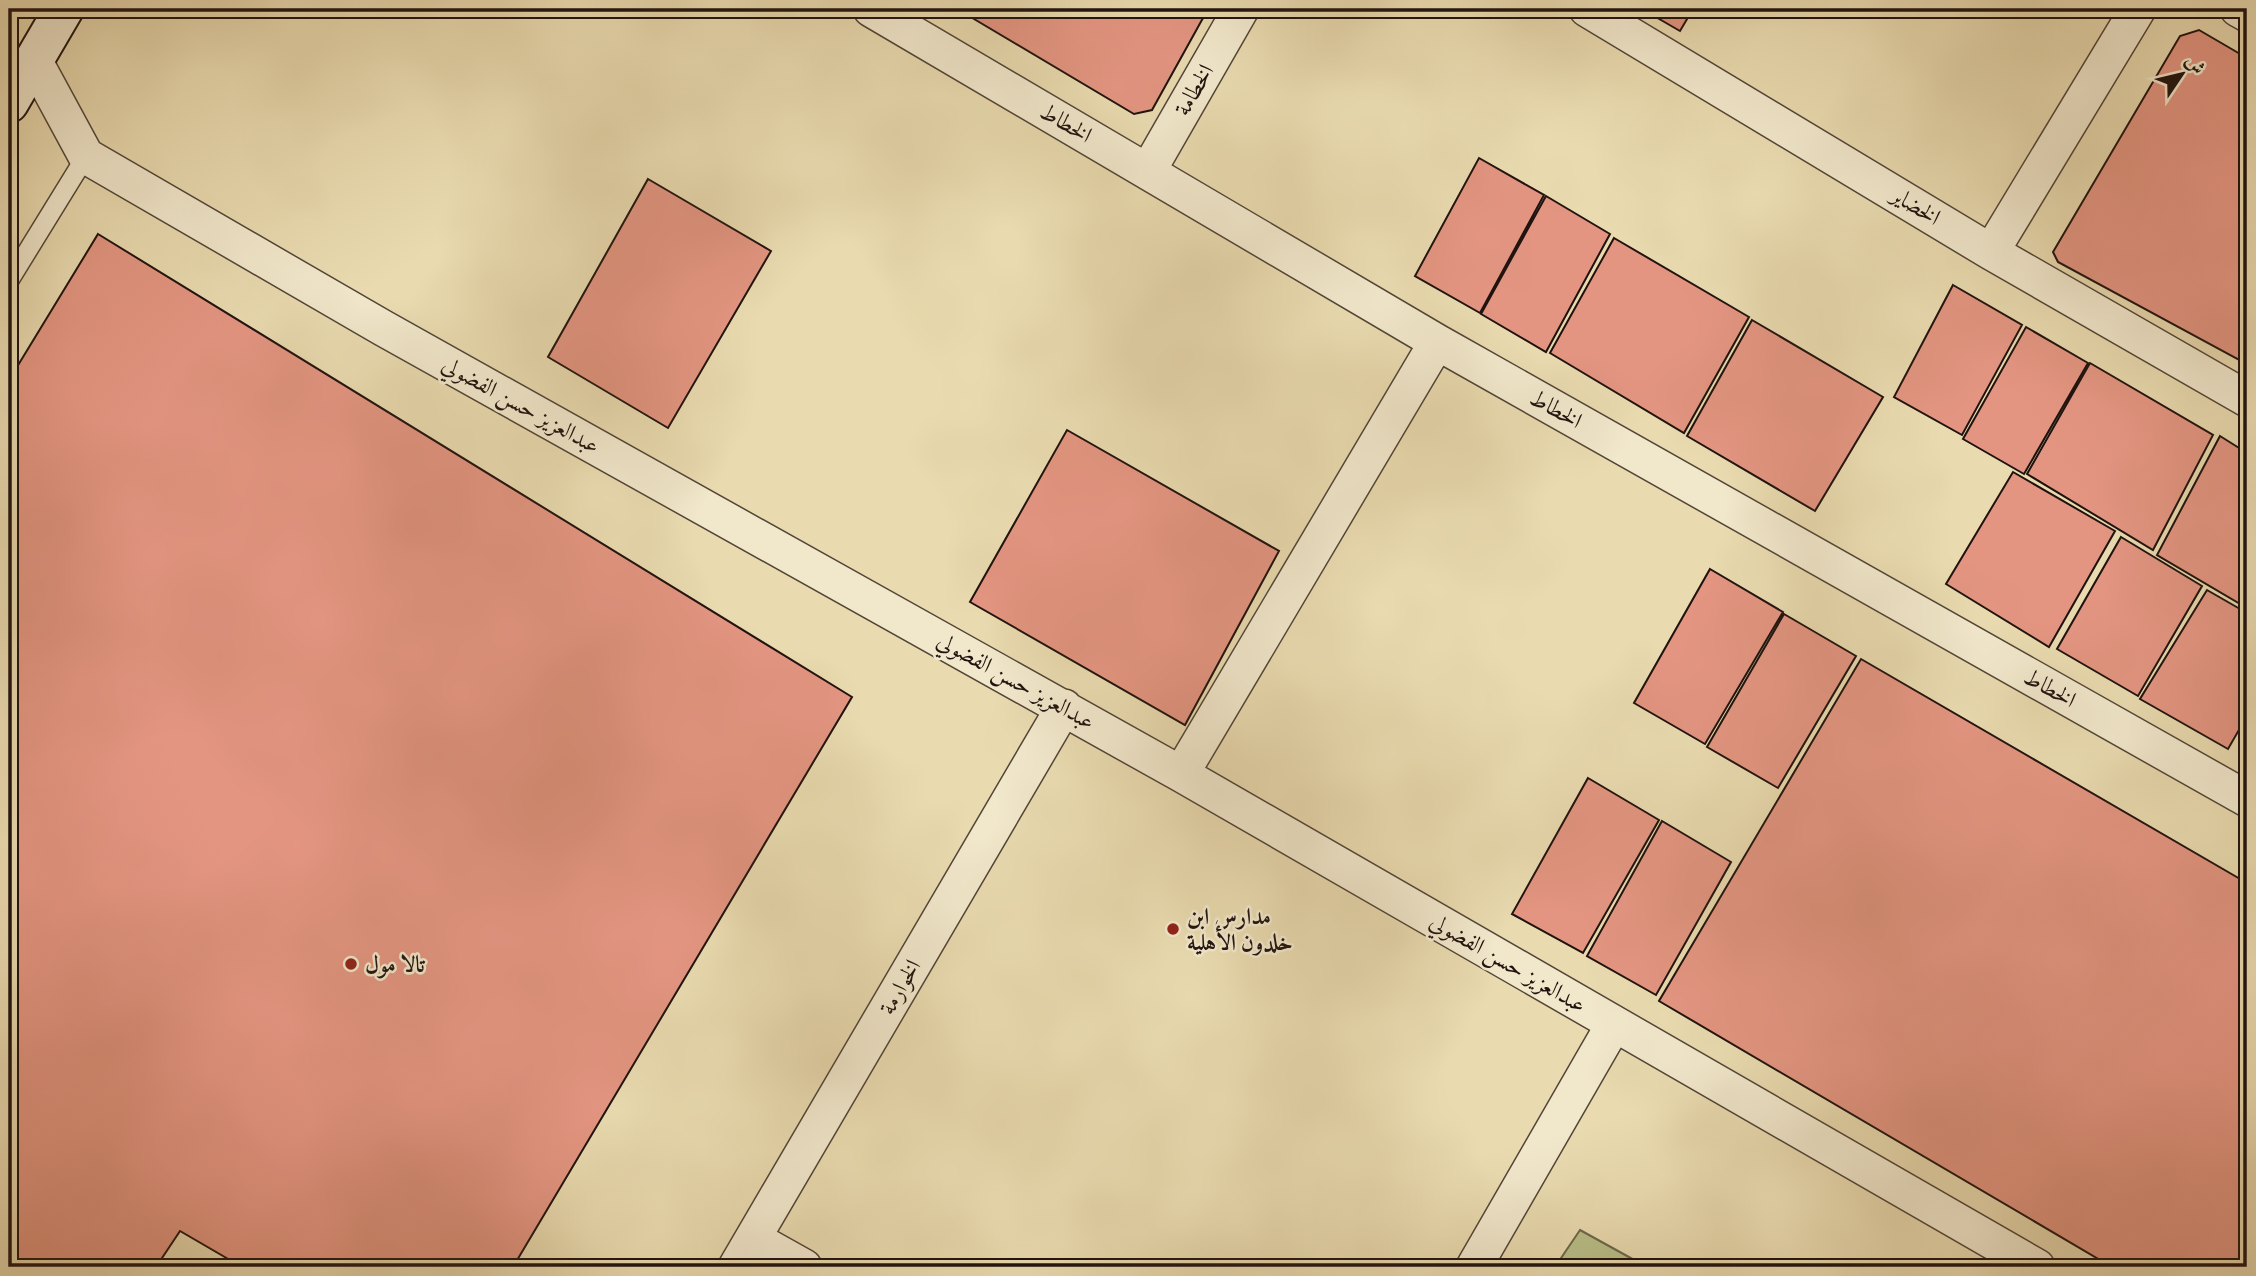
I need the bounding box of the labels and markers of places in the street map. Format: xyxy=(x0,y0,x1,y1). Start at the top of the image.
place label: مدارس ابن خلدون الأهلية xyxy=(1187,902,1293,957)
marker: مدارس ابن خلدون الأهلية xyxy=(1165,921,1181,937)
place label: تالا مول xyxy=(365,950,426,979)
marker: تالا مول xyxy=(343,956,359,972)

